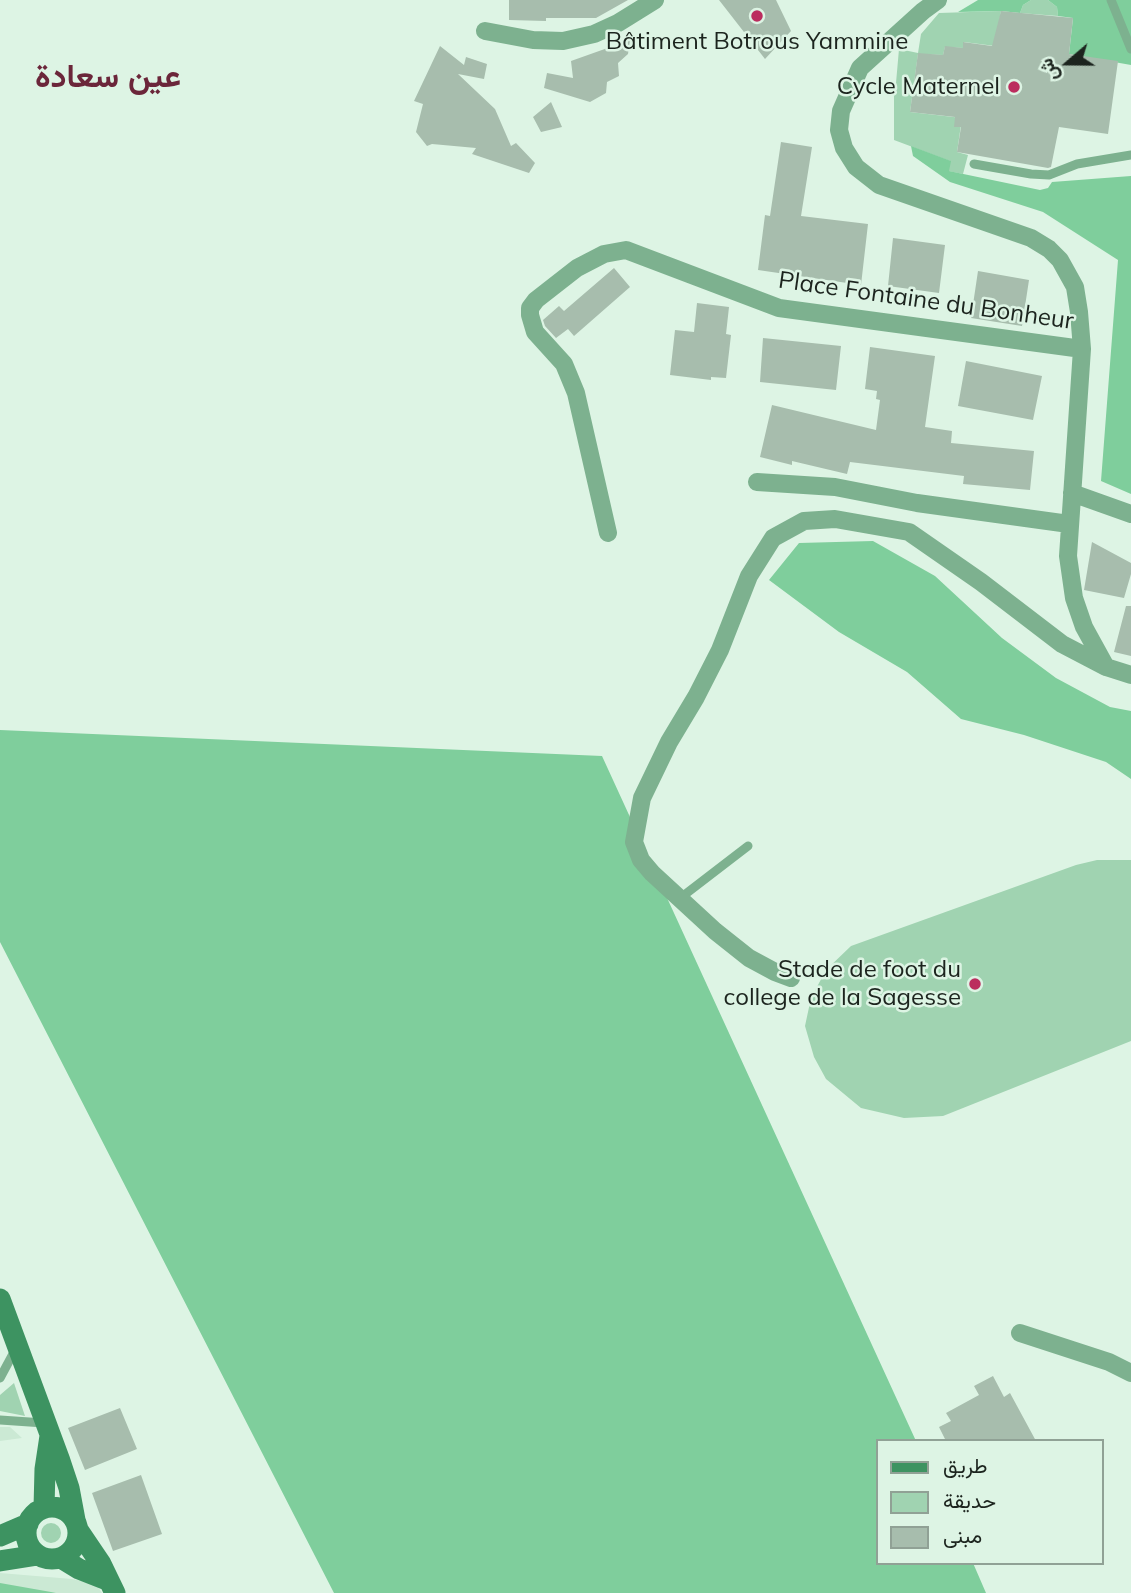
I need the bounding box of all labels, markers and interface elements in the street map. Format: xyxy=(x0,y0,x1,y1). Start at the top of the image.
marker: Bâtiment Botrous Yammine xyxy=(749,8,765,24)
place label: Bâtiment Botrous Yammine xyxy=(606,28,908,56)
north arrow xyxy=(1033,28,1103,98)
text: ش xyxy=(1033,55,1063,85)
district label: عين سعادة xyxy=(35,58,181,96)
place label: Cycle Maternel xyxy=(837,73,1000,101)
marker: Cycle Maternel xyxy=(1006,79,1022,95)
street label: Place Fontaine du Bonheur xyxy=(777,266,1075,336)
place label: Stade de foot du college de la Sagesse xyxy=(724,956,961,1012)
marker: Stade de foot du college de la Sagesse xyxy=(967,976,983,992)
legend xyxy=(876,1439,1103,1565)
text: طريق xyxy=(943,1452,988,1478)
text: حديقة xyxy=(943,1487,996,1513)
text: مبنى xyxy=(943,1522,982,1548)

